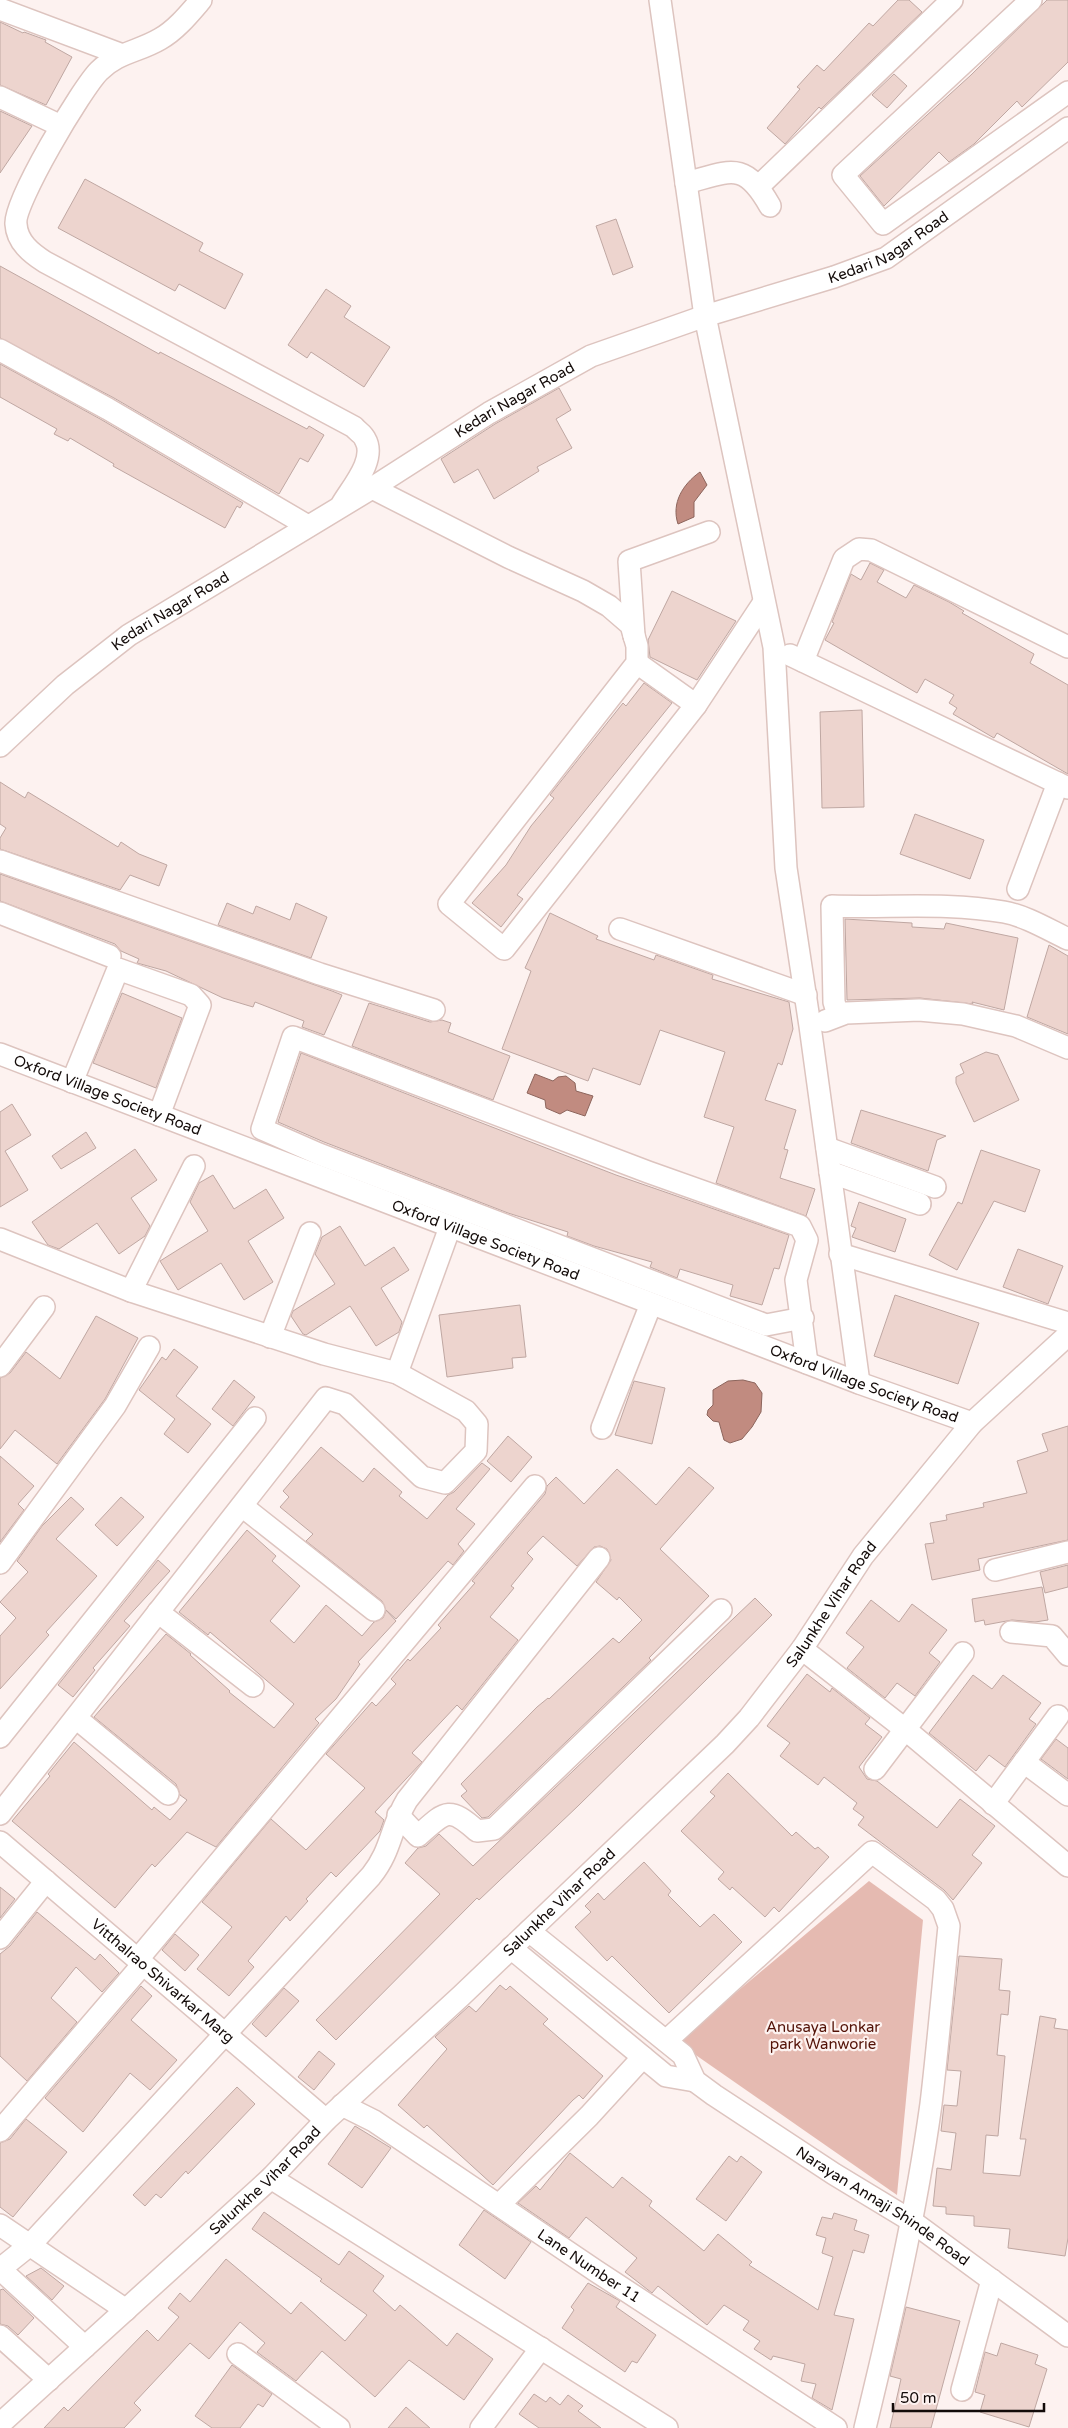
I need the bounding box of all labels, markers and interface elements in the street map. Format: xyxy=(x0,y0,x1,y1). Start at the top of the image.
street label: Kedari Nagar Road xyxy=(826,207,952,287)
street label: Kedari Nagar Road xyxy=(451,358,578,442)
street label: Kedari Nagar Road xyxy=(108,568,232,655)
street label: Oxford Village Society Road xyxy=(11,1051,204,1139)
street label: Oxford Village Society Road xyxy=(389,1196,582,1284)
street label: Oxford Village Society Road xyxy=(767,1341,961,1426)
street label: Salunkhe Vihar Road xyxy=(782,1538,880,1671)
street label: Salunkhe Vihar Road xyxy=(499,1845,619,1960)
street label: Vitthalrao Shivarkar Marg xyxy=(88,1915,238,2047)
park label: Anusaya Lonkar park Wanworie xyxy=(766,2018,880,2053)
street label: Salunkhe Vihar Road xyxy=(206,2122,324,2239)
street label: Narayan Annaji Shinde Road xyxy=(793,2142,973,2270)
street label: Lane Number 11 xyxy=(534,2225,644,2307)
scale bar xyxy=(893,2380,1044,2412)
text: 50 m xyxy=(900,2389,937,2407)

